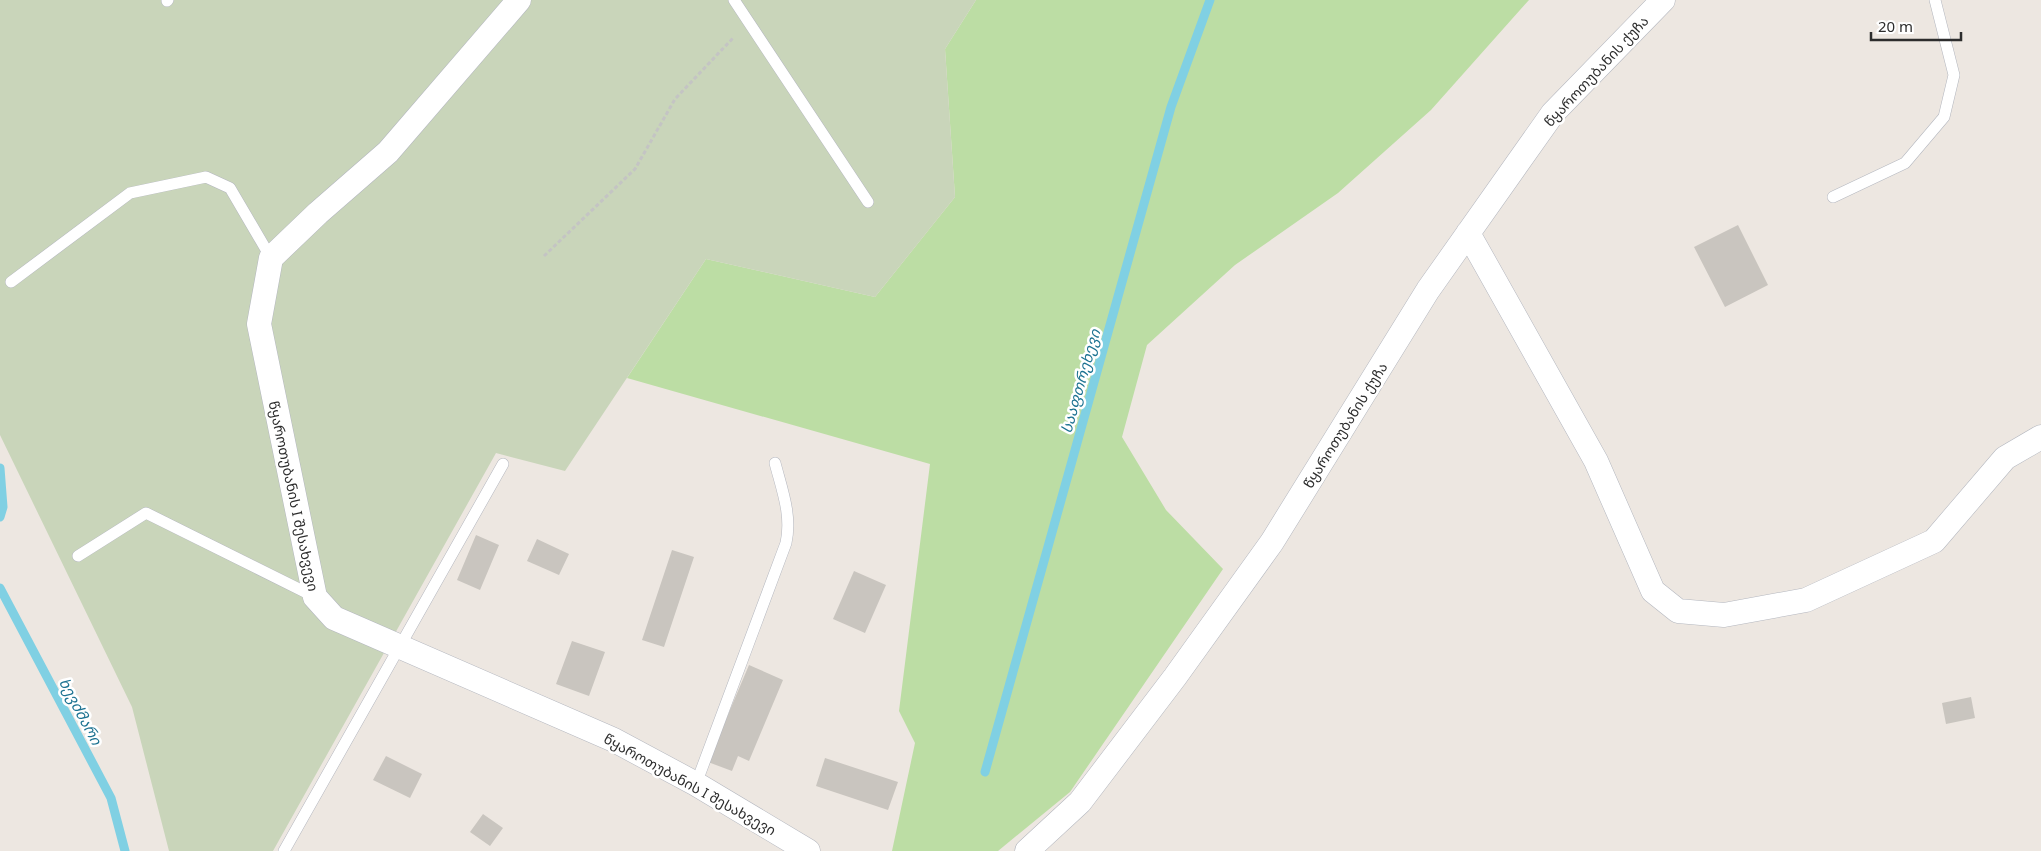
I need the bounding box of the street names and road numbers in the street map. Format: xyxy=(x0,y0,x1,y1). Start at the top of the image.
street label: წყაროთუბანის ქუჩა xyxy=(1540,11,1652,131)
street label: წყაროთუბანის ქუჩა xyxy=(1298,358,1392,492)
street label: წყაროთუბანის I შესახვევი xyxy=(265,399,323,593)
street label: წყაროთუბანის I შესახვევი xyxy=(601,729,779,839)

